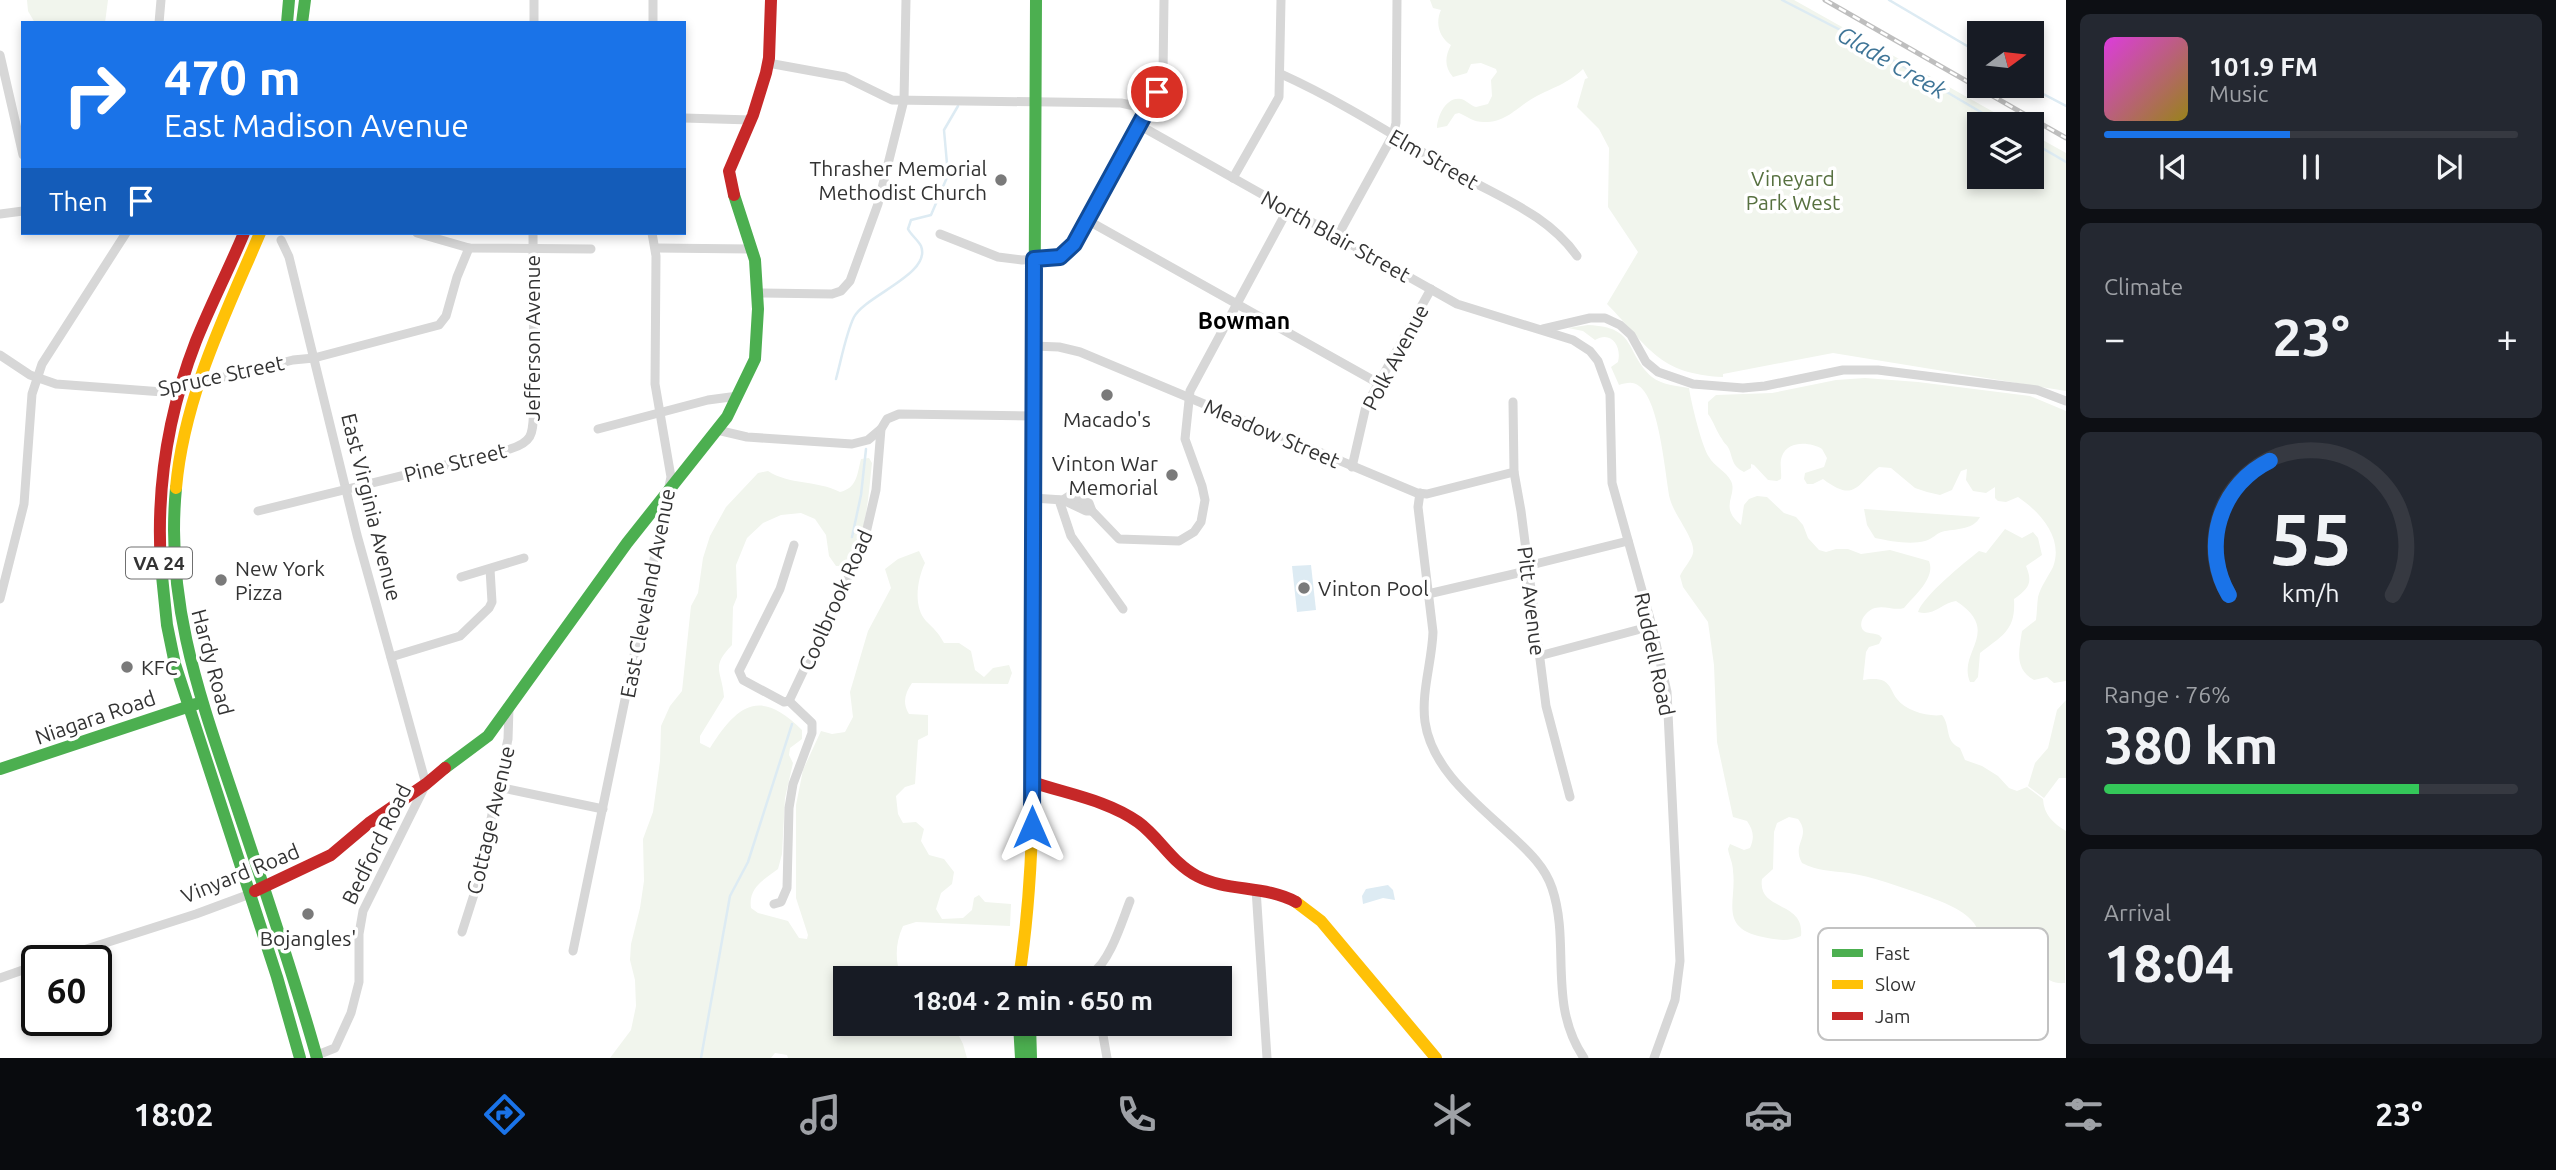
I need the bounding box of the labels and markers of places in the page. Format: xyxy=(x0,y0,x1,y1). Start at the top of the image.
pin xyxy=(1127,62,1187,122)
place label: Thrasher Memorial Methodist Church xyxy=(810,156,987,204)
marker: Thrasher Memorial Methodist Church xyxy=(993,172,1009,188)
marker: Macado's xyxy=(1099,387,1115,403)
place label: Macado's xyxy=(1063,407,1151,431)
place label: Vinton War Memorial xyxy=(1052,451,1158,499)
marker: Vinton War Memorial xyxy=(1164,467,1180,483)
place label: New York Pizza xyxy=(235,556,325,604)
marker: New York Pizza xyxy=(213,572,229,588)
place label: Vinton Pool xyxy=(1318,576,1429,600)
marker: Vinton Pool xyxy=(1296,580,1312,596)
place label: KFC xyxy=(141,655,178,679)
marker: KFC xyxy=(119,659,135,675)
marker: Bojangles' xyxy=(300,906,316,922)
place label: Bojangles' xyxy=(260,926,356,950)

